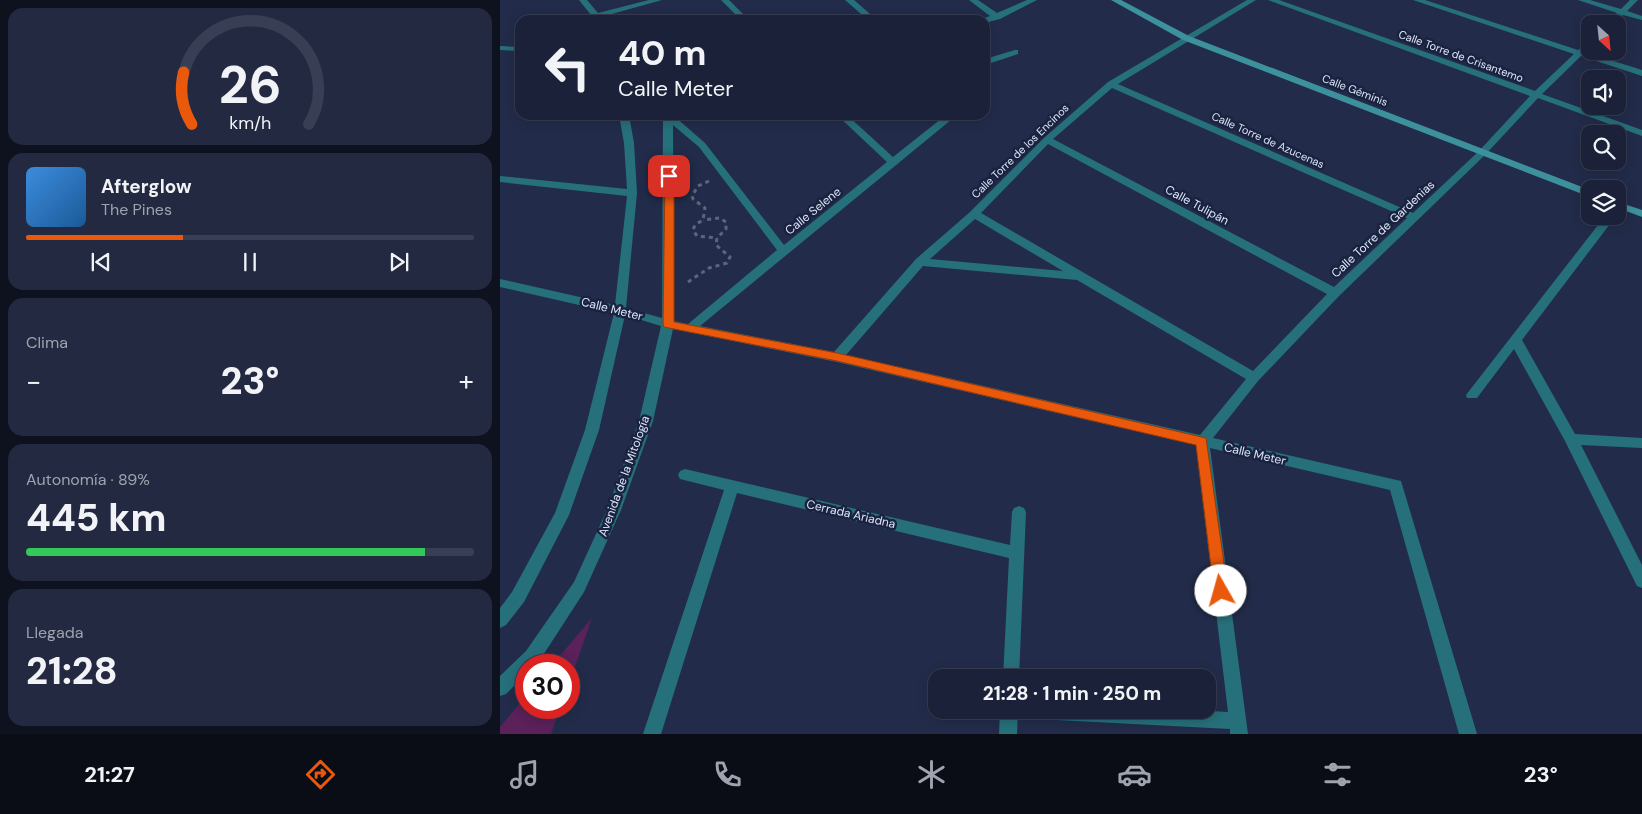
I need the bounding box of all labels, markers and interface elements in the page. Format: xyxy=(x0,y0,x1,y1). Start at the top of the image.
north arrow xyxy=(1581,15,1626,60)
map controls xyxy=(1581,15,1626,225)
street label: Calle Torre de Crisantemo xyxy=(1397,27,1525,85)
text: 40 m xyxy=(618,30,707,76)
icon: left xyxy=(535,35,600,100)
text: 26 xyxy=(219,51,281,119)
button: sound xyxy=(1581,70,1626,115)
street label: Calle Géminis xyxy=(1320,71,1390,109)
text: Calle Meter xyxy=(618,74,733,103)
street label: Calle Torre de los Encinos xyxy=(968,101,1072,201)
street label: Calle Torre de Azucenas xyxy=(1209,109,1327,171)
text: km/h xyxy=(229,111,271,135)
button: search xyxy=(1581,125,1626,170)
pin xyxy=(648,155,690,197)
icon: arrive xyxy=(655,162,683,190)
text: Afterglow xyxy=(101,174,192,199)
street label: Calle Torre de Gardenias xyxy=(1328,177,1438,281)
button: layers xyxy=(1581,180,1626,225)
street label: Calle Tulipán xyxy=(1162,182,1232,229)
street label: Calle Selene xyxy=(782,183,844,238)
text: The Pines xyxy=(101,199,172,220)
icon: previous xyxy=(87,248,115,276)
icon: pause xyxy=(236,248,264,276)
icon: next xyxy=(385,248,413,276)
street label: Calle Meter xyxy=(580,294,645,325)
text: Clima xyxy=(26,332,68,353)
text: 23° xyxy=(221,356,279,406)
text: − xyxy=(26,363,41,400)
text: + xyxy=(459,363,474,400)
street label: Avenida de la Mitología xyxy=(595,413,653,539)
street label: Calle Meter xyxy=(1223,439,1288,469)
text: Autonomía · 89% xyxy=(26,469,150,490)
text: 445 km xyxy=(26,493,167,543)
street label: Cerrada Ariadna xyxy=(805,496,897,532)
position arrow xyxy=(1194,564,1246,616)
text: Llegada xyxy=(26,622,83,643)
text: 21:28 xyxy=(26,646,118,696)
speed limit sign: 30 xyxy=(515,654,580,719)
text: 21:28 · 1 min · 250 m xyxy=(983,681,1161,706)
icon: directions xyxy=(303,757,338,792)
icon: music xyxy=(507,757,542,792)
icon: phone xyxy=(710,757,745,792)
icon: climate xyxy=(914,757,949,792)
icon: car xyxy=(1117,757,1152,792)
icon: filters xyxy=(1320,757,1355,792)
text: 21:27 xyxy=(84,760,135,789)
text: 23° xyxy=(1524,760,1558,789)

